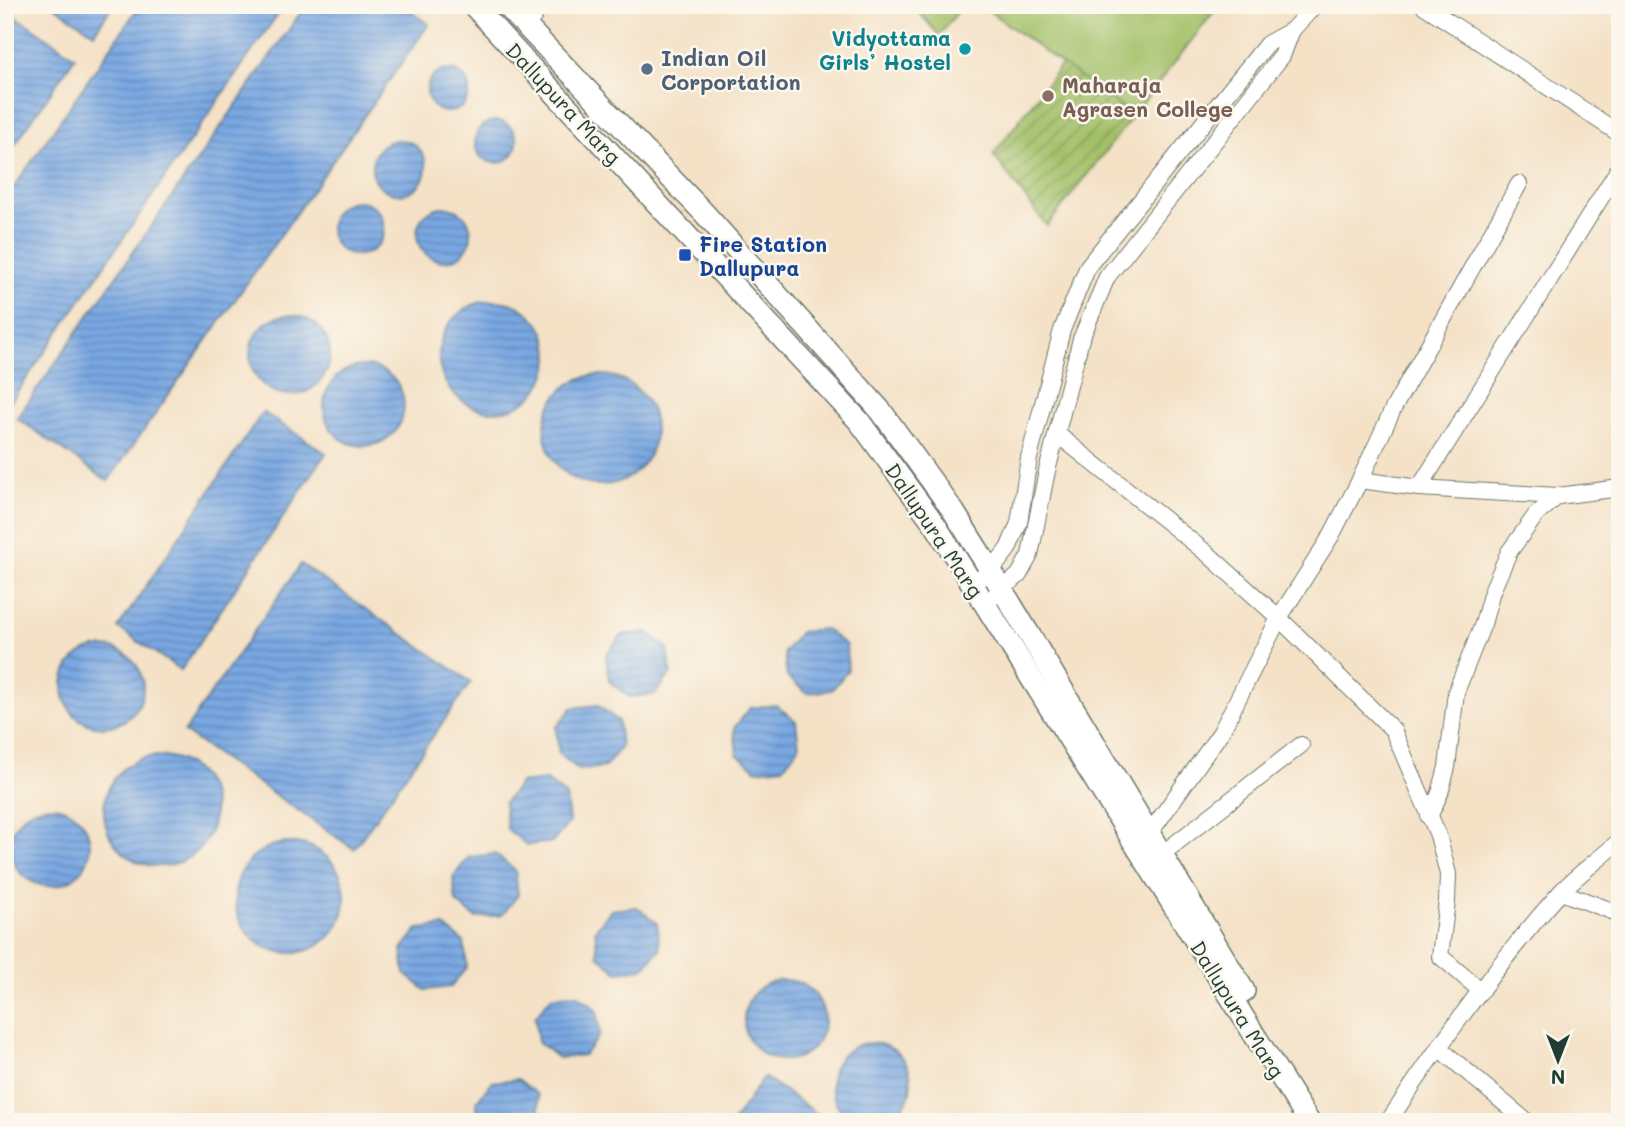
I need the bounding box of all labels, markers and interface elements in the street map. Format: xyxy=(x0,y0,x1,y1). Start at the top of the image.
place label: Vidyottama Girls’ Hostel xyxy=(819,24,951,75)
street label: Dallupura Marg xyxy=(501,36,627,170)
marker: Vidyottama Girls’ Hostel xyxy=(957,41,973,57)
place label: Indian Oil Corportation xyxy=(661,44,801,95)
marker: Indian Oil Corportation xyxy=(639,61,655,77)
place label: Maharaja Agrasen College xyxy=(1062,71,1233,122)
marker: Maharaja Agrasen College xyxy=(1040,88,1056,104)
place label: Fire Station Dallupura xyxy=(699,230,827,281)
marker: Fire Station Dallupura xyxy=(677,247,693,263)
street label: Dallupura Marg xyxy=(880,457,990,603)
street label: Dallupura Marg xyxy=(1185,935,1291,1083)
north arrow xyxy=(1524,1026,1594,1096)
text: N xyxy=(1551,1065,1565,1090)

